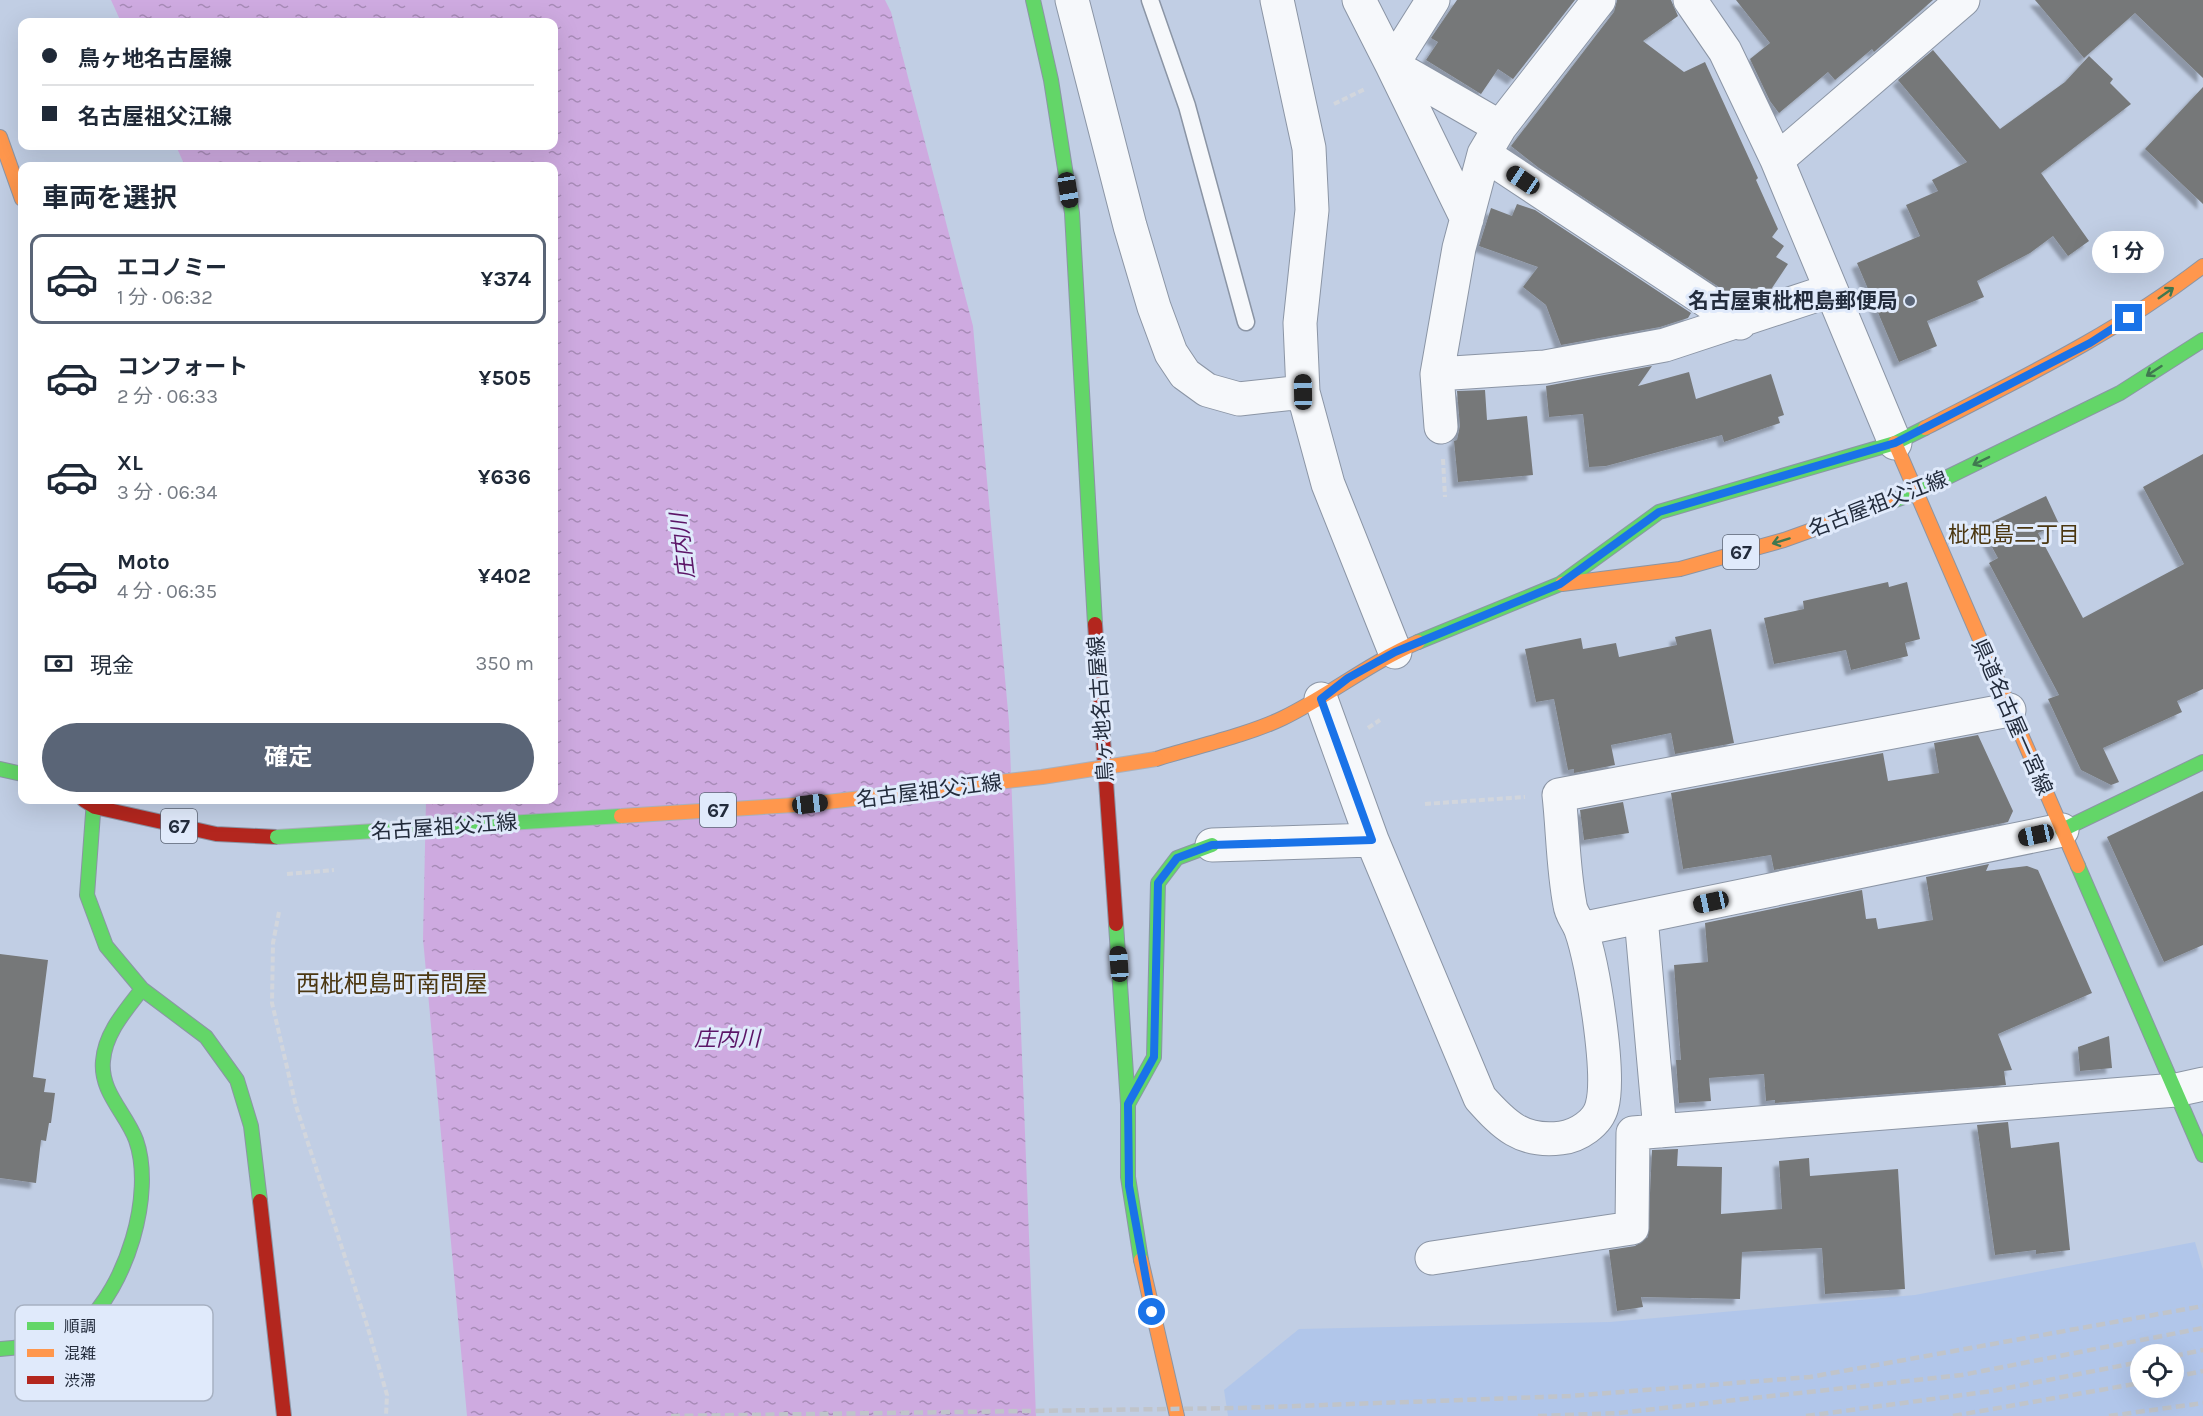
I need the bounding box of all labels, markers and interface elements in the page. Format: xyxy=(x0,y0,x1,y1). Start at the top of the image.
text: 鳥ヶ地名古屋線 xyxy=(78,46,232,72)
text: 名古屋祖父江線 xyxy=(78,104,232,130)
car xyxy=(1503,162,1543,198)
car xyxy=(1056,171,1080,209)
text: 車両を選択 xyxy=(42,182,177,214)
callout: 1 分 xyxy=(2093,231,2165,273)
text: 1 分 xyxy=(2112,240,2144,263)
icon: car xyxy=(45,252,99,306)
text: エコノミー xyxy=(117,255,227,281)
text: ¥374 xyxy=(480,266,531,292)
text: 1 分 · 06:32 xyxy=(117,286,213,309)
one-way arrow xyxy=(2158,287,2174,299)
place label: 名古屋東枇杷島郵便局 xyxy=(1688,289,1898,313)
marker: 名古屋東枇杷島郵便局 xyxy=(1903,294,1917,308)
route end xyxy=(2115,304,2142,331)
icon: car xyxy=(45,351,99,405)
text: コンフォート xyxy=(117,354,248,380)
text: ¥505 xyxy=(479,365,531,391)
one-way arrow xyxy=(2146,366,2163,378)
car xyxy=(1294,374,1312,410)
text: 2 分 · 06:33 xyxy=(117,385,218,408)
icon: car xyxy=(45,450,99,504)
text: XL xyxy=(117,450,143,476)
one-way arrow xyxy=(1972,456,1990,468)
text: ¥636 xyxy=(478,464,531,490)
street label: 名古屋祖父江線 xyxy=(1805,466,1951,542)
text: 3 分 · 06:34 xyxy=(117,481,218,504)
water label: 庄内川 xyxy=(666,510,700,580)
district label: 枇杷島二丁目 xyxy=(1948,522,2080,548)
road number: 67 xyxy=(1723,535,1759,569)
one-way arrow xyxy=(1772,536,1791,547)
icon: car xyxy=(45,549,99,603)
text: Moto xyxy=(117,549,170,575)
text: ¥402 xyxy=(478,563,531,589)
text: 4 分 · 06:35 xyxy=(117,580,217,603)
street label: 鳥ヶ地名古屋線 xyxy=(1084,635,1118,783)
street label: 県道名古屋一宮線 xyxy=(1967,635,2057,799)
icon: cash xyxy=(42,647,75,680)
text: 350 m xyxy=(476,652,534,675)
text: 現金 xyxy=(90,653,134,679)
button: 確定 xyxy=(42,723,534,792)
street label: 名古屋祖父江線 xyxy=(855,770,1003,812)
road number: 67 xyxy=(700,793,736,827)
car xyxy=(791,793,829,815)
road number: 67 xyxy=(161,809,197,843)
street label: 名古屋祖父江線 xyxy=(370,810,518,844)
car xyxy=(2017,822,2055,848)
car xyxy=(1692,889,1730,915)
car xyxy=(1109,945,1129,983)
district label: 西枇杷島町南問屋 xyxy=(296,970,488,998)
water label: 庄内川 xyxy=(694,1026,762,1052)
route start xyxy=(1138,1298,1165,1325)
legend xyxy=(15,1305,213,1401)
text: 順調 xyxy=(64,1317,96,1336)
text: 混雑 xyxy=(64,1344,96,1363)
map controls xyxy=(2130,1344,2184,1398)
button: locate xyxy=(2130,1344,2184,1398)
text: 渋滞 xyxy=(64,1371,96,1390)

